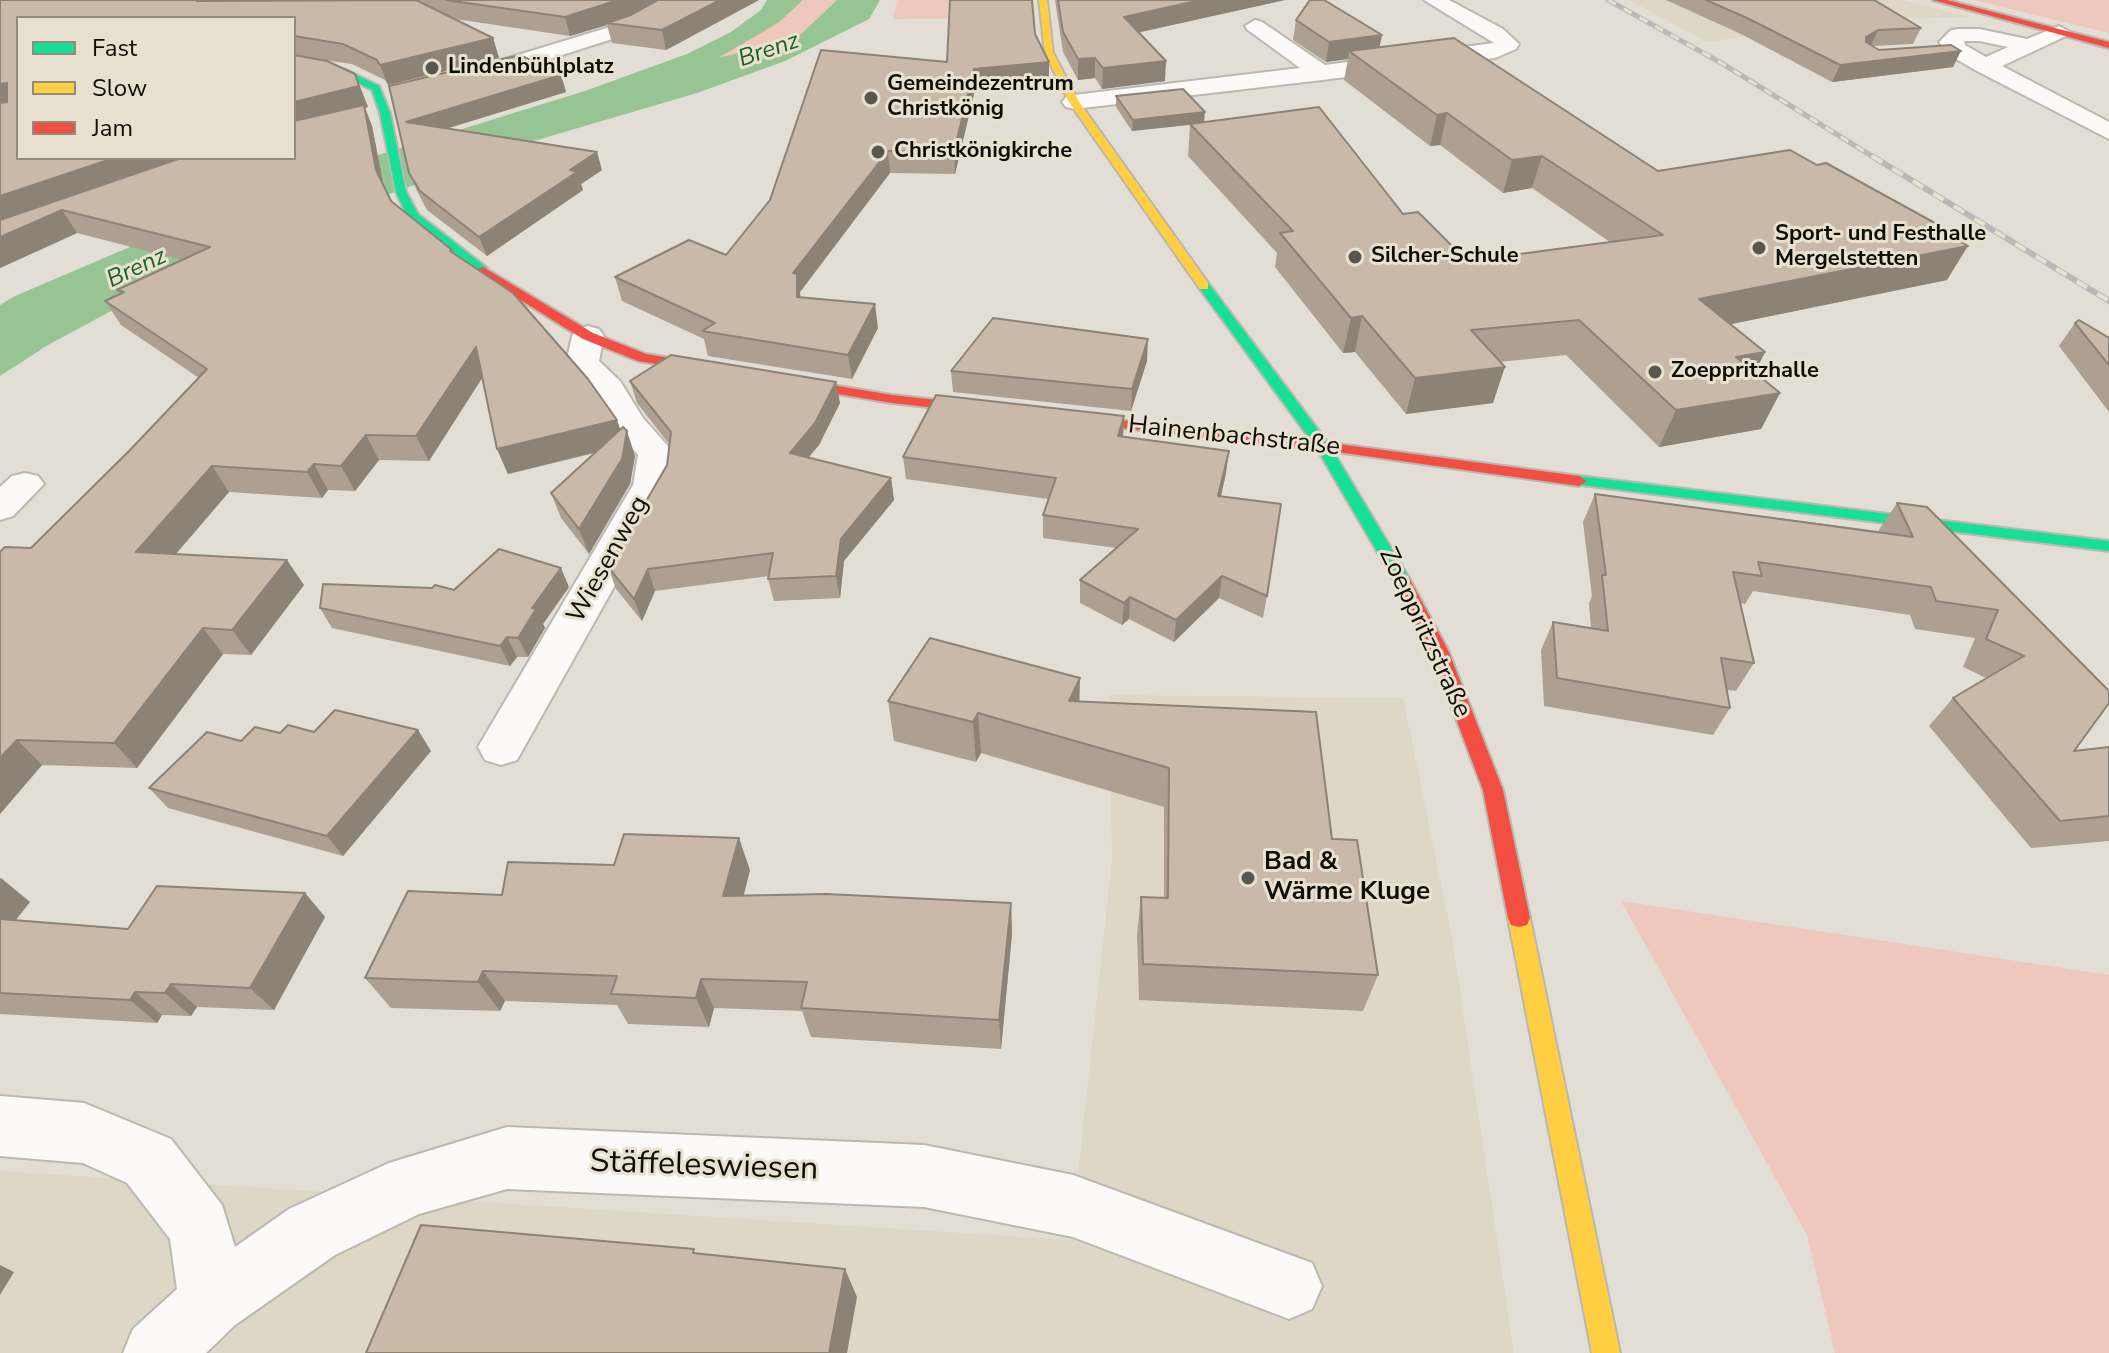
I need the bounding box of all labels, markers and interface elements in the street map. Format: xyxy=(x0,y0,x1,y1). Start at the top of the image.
legend xyxy=(16,16,296,160)
water label: Brenz xyxy=(735,27,803,75)
text: Fast xyxy=(92,32,137,64)
place label: Lindenbühlplatz xyxy=(448,55,614,81)
marker: Lindenbühlplatz xyxy=(423,59,441,77)
text: Slow xyxy=(92,72,147,104)
place label: Gemeindezentrum Christkönig xyxy=(887,72,1074,124)
marker: Gemeindezentrum Christkönig xyxy=(862,89,880,107)
text: Jam xyxy=(92,112,133,144)
place label: Christkönigkirche xyxy=(894,139,1072,165)
marker: Christkönigkirche xyxy=(869,143,887,161)
place label: Sport- und Festhalle Mergelstetten xyxy=(1775,222,1986,274)
marker: Sport- und Festhalle Mergelstetten xyxy=(1750,239,1768,257)
water label: Brenz xyxy=(103,243,171,295)
place label: Silcher-Schule xyxy=(1371,244,1519,270)
marker: Silcher-Schule xyxy=(1346,248,1364,266)
place label: Zoeppritzhalle xyxy=(1671,359,1819,385)
marker: Zoeppritzhalle xyxy=(1646,363,1664,381)
street label: Hainenbachstraße xyxy=(1126,410,1342,464)
street label: Wiesenweg xyxy=(561,491,657,629)
street label: Zoeppritzstraße xyxy=(1371,543,1477,723)
place label: Bad & Wärme Kluge xyxy=(1264,847,1430,908)
marker: Bad & Wärme Kluge xyxy=(1239,869,1257,887)
street label: Stäffeleswiesen xyxy=(589,1144,819,1190)

